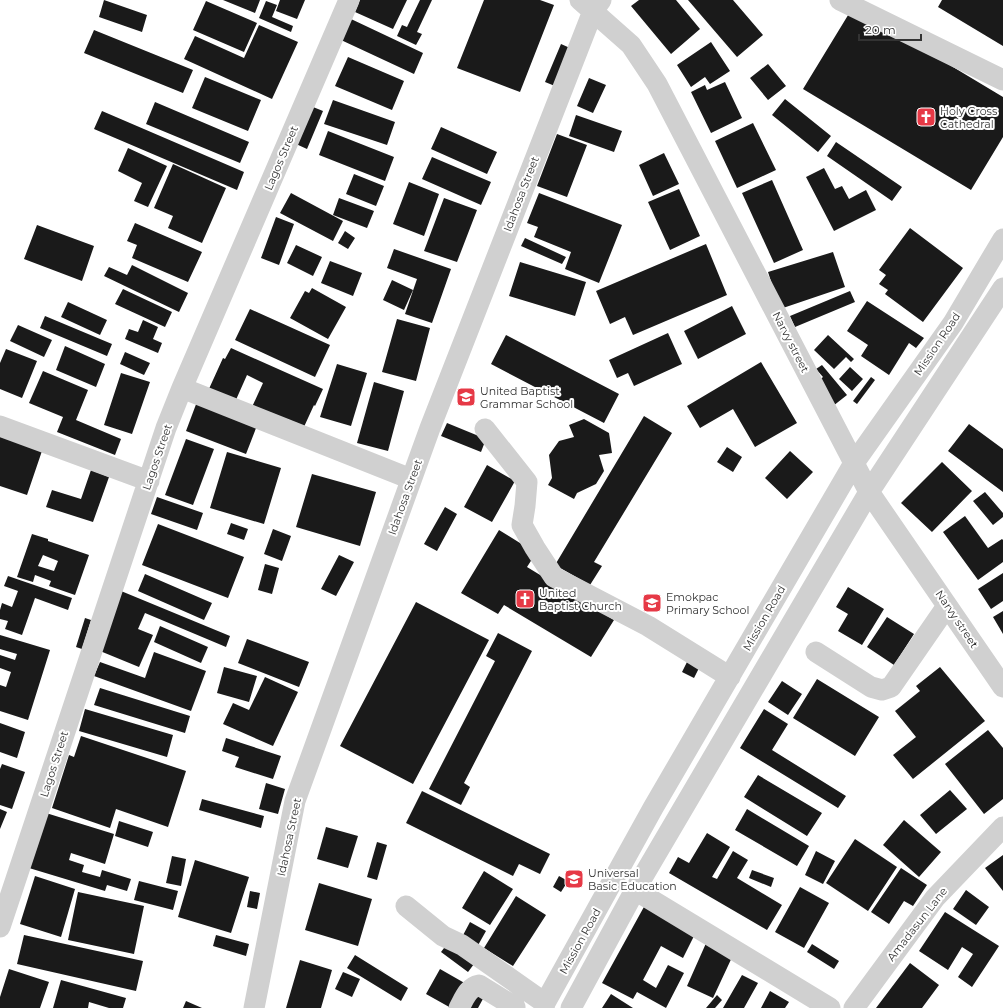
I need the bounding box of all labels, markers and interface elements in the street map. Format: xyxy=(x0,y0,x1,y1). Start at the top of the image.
scale bar xyxy=(859,16,921,42)
text: 20 m xyxy=(865,22,896,37)
place label: Holy Cross Cathedral xyxy=(940,104,998,131)
church icon: Holy Cross Cathedral xyxy=(915,106,937,128)
street label: Lagos Street xyxy=(261,123,301,192)
street label: Idahosa Street xyxy=(500,154,542,234)
street label: Narvy street xyxy=(770,309,813,375)
street label: Mission Road xyxy=(911,310,963,378)
place label: United Baptist Grammar School xyxy=(480,384,573,411)
school or university icon: United Baptist Grammar School xyxy=(455,386,477,408)
street label: Lagos Street xyxy=(139,422,175,492)
street label: Idahosa Street xyxy=(385,457,425,537)
street label: Mission Road xyxy=(740,583,788,653)
place label: United Baptist Church xyxy=(539,586,622,613)
street label: Narvy street xyxy=(933,587,982,651)
church icon: United Baptist Church xyxy=(514,588,536,610)
place label: Emokpac Primary School xyxy=(666,590,749,617)
school or university icon: Emokpac Primary School xyxy=(641,592,663,614)
street label: Lagos Street xyxy=(37,729,71,799)
street label: Idahosa Street xyxy=(274,796,304,877)
place label: Universal Basic Education xyxy=(588,866,677,893)
school or university icon: Universal Basic Education xyxy=(563,868,585,890)
street label: Amadasun Lane xyxy=(884,884,950,964)
street label: Mission Road xyxy=(556,906,604,976)

